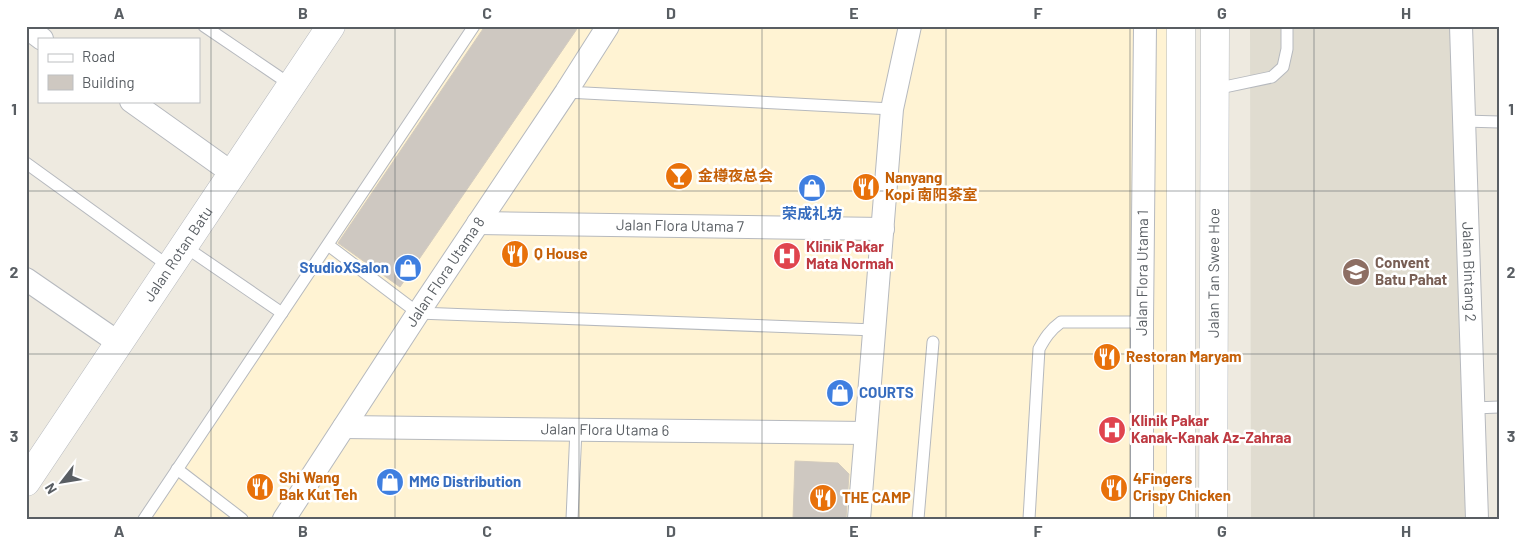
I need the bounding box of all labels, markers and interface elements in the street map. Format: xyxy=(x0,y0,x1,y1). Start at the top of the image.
text: A xyxy=(114,3,125,22)
text: B xyxy=(298,3,308,22)
text: C xyxy=(482,3,492,22)
text: D xyxy=(666,3,676,22)
text: E xyxy=(849,3,859,22)
text: F xyxy=(1034,3,1043,22)
text: G xyxy=(1217,3,1227,22)
text: H xyxy=(1401,3,1411,22)
legend xyxy=(38,38,200,102)
text: Road xyxy=(82,47,115,65)
text: Building xyxy=(82,73,135,91)
text: 1 xyxy=(11,99,17,118)
text: 1 xyxy=(1508,99,1514,118)
bar icon: 金樽夜总会 xyxy=(664,161,694,191)
place label: 金樽夜总会 xyxy=(698,166,773,184)
place label: Nanyang Kopi 南阳茶室 xyxy=(885,168,978,203)
restaurant icon: Nanyang Kopi 南阳茶室 xyxy=(851,172,881,202)
shop icon: 荣成礼坊 xyxy=(797,173,827,203)
street label: Jalan Rotan Batu xyxy=(139,203,216,305)
place label: 荣成礼坊 xyxy=(782,204,842,222)
street label: Jalan Tan Swee Hoe xyxy=(1204,208,1222,338)
street label: Jalan Flora Utama 1 xyxy=(1132,210,1151,336)
street label: Jalan Flora Utama 8 xyxy=(401,213,488,330)
street label: Jalan Flora Utama 7 xyxy=(616,215,744,235)
street label: Jalan Bintang 2 xyxy=(1459,221,1481,322)
place label: Klinik Pakar Mata Normah xyxy=(806,237,894,272)
restaurant icon: Q House xyxy=(500,239,530,269)
hospital icon: Klinik Pakar Mata Normah xyxy=(772,241,802,271)
place label: Q House xyxy=(534,244,588,262)
shop icon: StudioXSalon xyxy=(393,253,423,283)
place label: Convent Batu Pahat xyxy=(1375,253,1448,288)
school or university icon: Convent Batu Pahat xyxy=(1341,257,1371,287)
place label: StudioXSalon xyxy=(299,258,389,276)
text: 2 xyxy=(10,262,19,281)
text: 2 xyxy=(1507,262,1516,281)
restaurant icon: Restoran Maryam xyxy=(1092,342,1122,372)
place label: Restoran Maryam xyxy=(1126,347,1242,365)
shop icon: COURTS xyxy=(825,378,855,408)
place label: COURTS xyxy=(859,383,914,401)
place label: Klinik Pakar Kanak-Kanak Az-Zahraa xyxy=(1131,411,1291,446)
hospital icon: Klinik Pakar Kanak-Kanak Az-Zahraa xyxy=(1097,415,1127,445)
street label: Jalan Flora Utama 6 xyxy=(541,419,669,439)
text: 3 xyxy=(10,426,18,445)
text: 3 xyxy=(1507,426,1515,445)
north arrow xyxy=(38,458,88,508)
shop icon: MMG Distribution xyxy=(375,467,405,497)
place label: Shi Wang Bak Kut Teh xyxy=(279,468,357,503)
place label: 4Fingers Crispy Chicken xyxy=(1133,469,1231,504)
restaurant icon: Shi Wang Bak Kut Teh xyxy=(245,472,275,502)
place label: MMG Distribution xyxy=(409,472,521,490)
restaurant icon: 4Fingers Crispy Chicken xyxy=(1099,473,1129,503)
text: N xyxy=(41,481,60,497)
restaurant icon: THE CAMP xyxy=(808,483,838,513)
place label: THE CAMP xyxy=(842,488,911,506)
text: A xyxy=(114,521,125,540)
text: B xyxy=(298,521,308,540)
text: C xyxy=(482,521,492,540)
text: D xyxy=(666,521,676,540)
text: E xyxy=(849,521,859,540)
text: F xyxy=(1034,521,1043,540)
text: G xyxy=(1217,521,1227,540)
text: H xyxy=(1401,521,1411,540)

